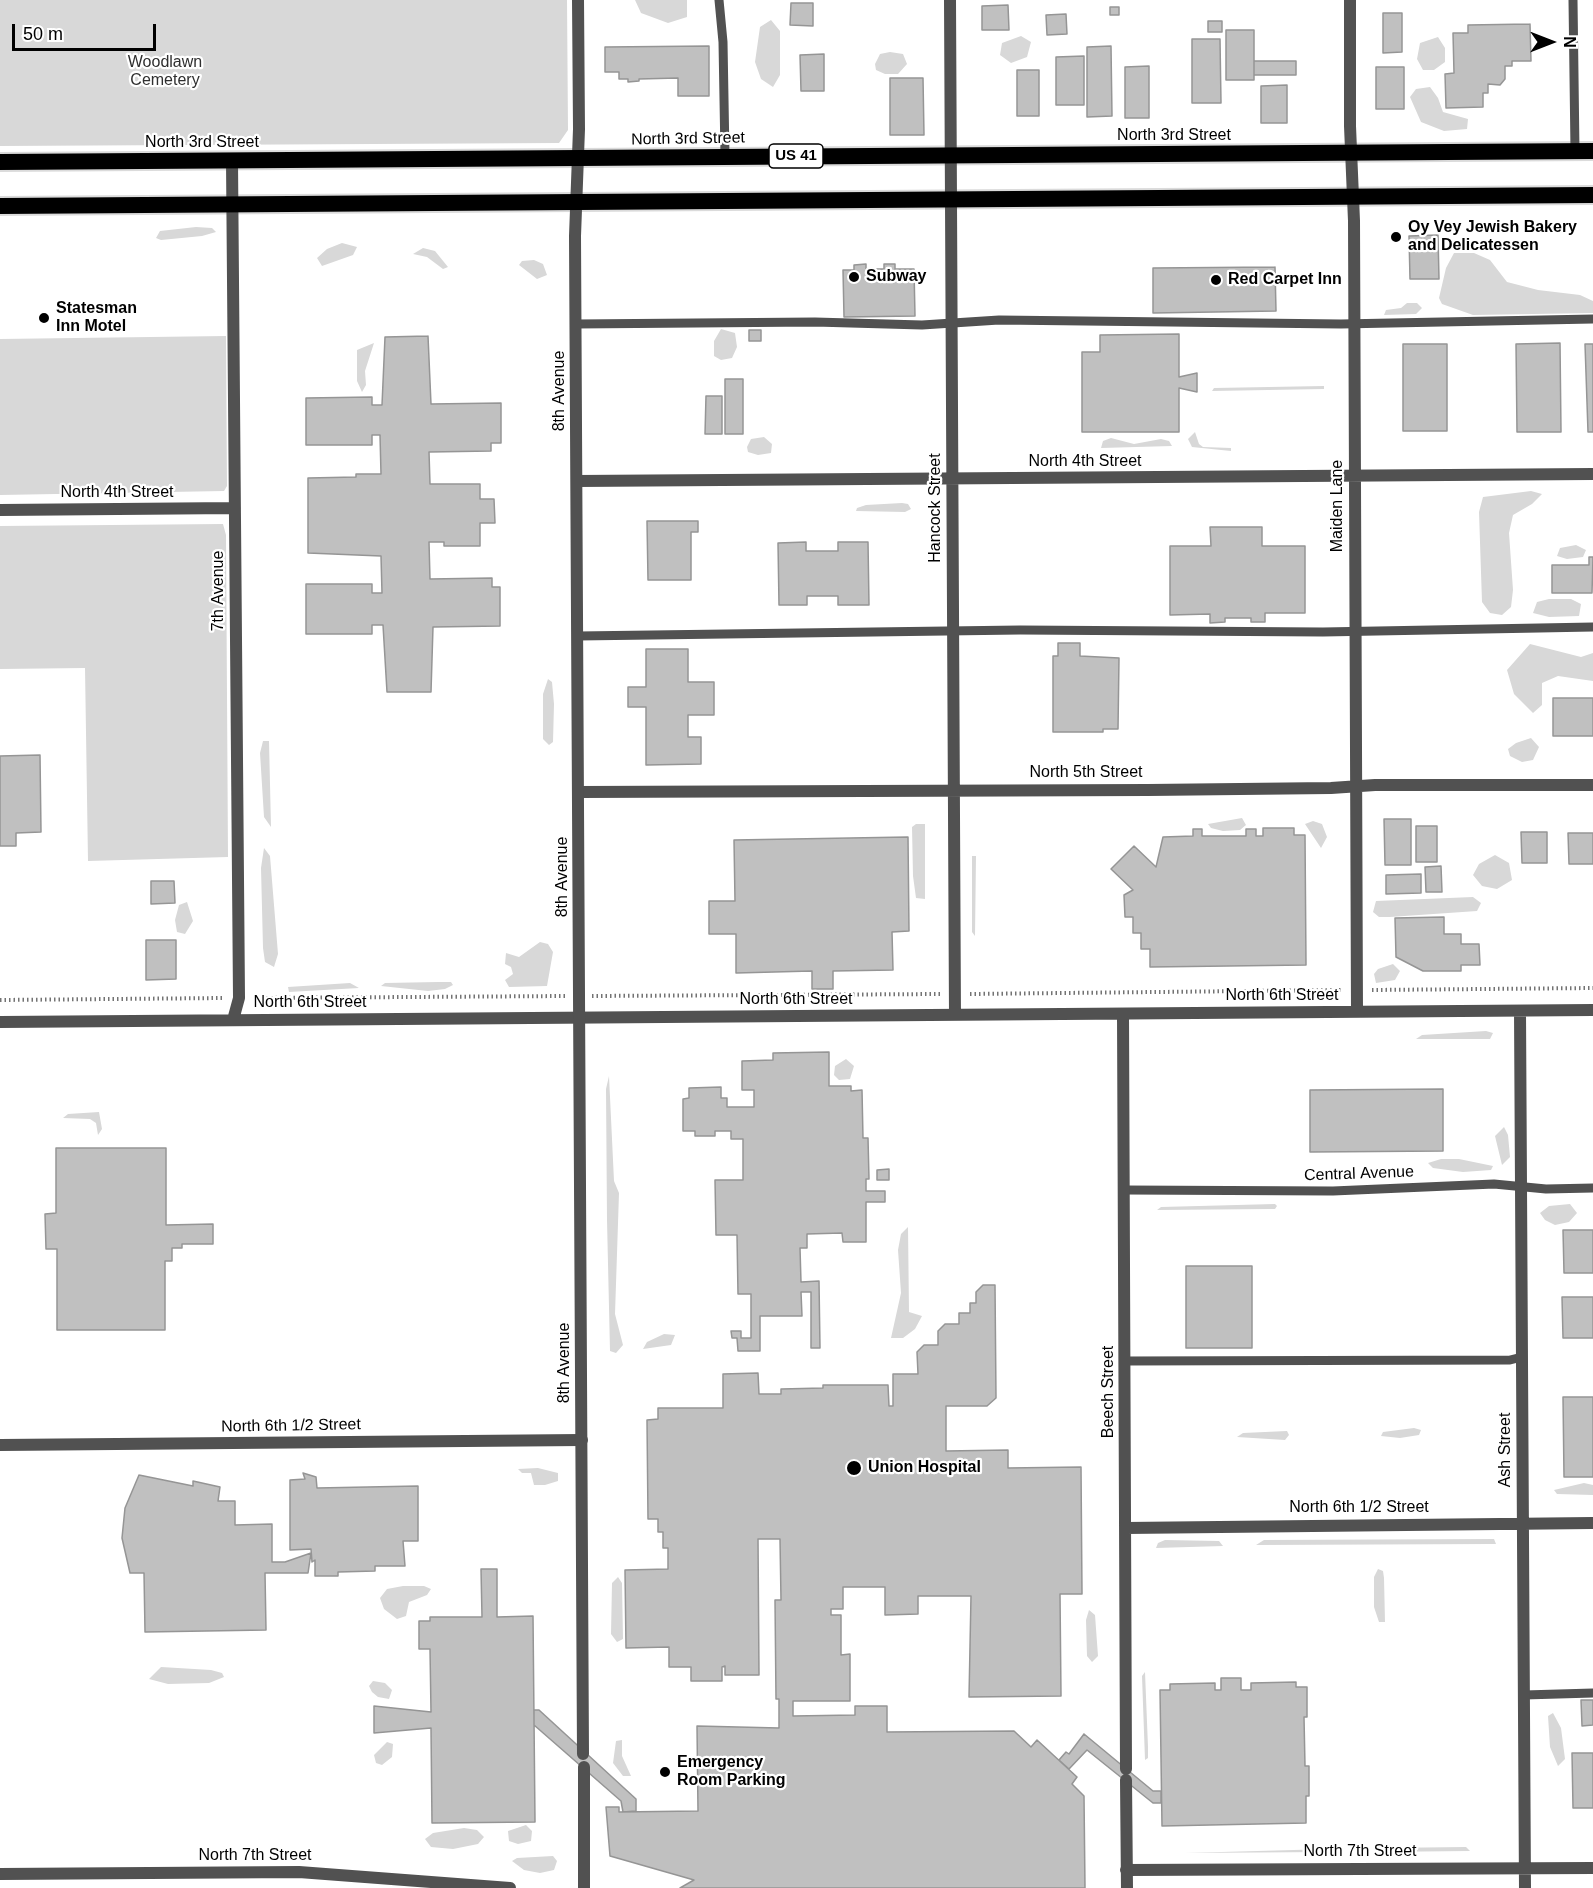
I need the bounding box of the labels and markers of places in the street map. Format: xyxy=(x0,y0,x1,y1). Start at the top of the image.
place label: Oy Vey Jewish Bakery and Delicatessen xyxy=(1408,218,1577,256)
marker: Oy Vey Jewish Bakery and Delicatessen xyxy=(1389,230,1403,244)
place label: Subway xyxy=(866,267,926,287)
marker: Subway xyxy=(847,270,861,284)
place label: Red Carpet Inn xyxy=(1228,270,1342,290)
marker: Red Carpet Inn xyxy=(1209,273,1223,287)
place label: Statesman Inn Motel xyxy=(56,299,137,337)
marker: Statesman Inn Motel xyxy=(37,311,51,325)
place label: Union Hospital xyxy=(868,1458,981,1478)
marker: Union Hospital xyxy=(845,1459,863,1477)
place label: Emergency Room Parking xyxy=(677,1753,785,1791)
marker: Emergency Room Parking xyxy=(658,1765,672,1779)

